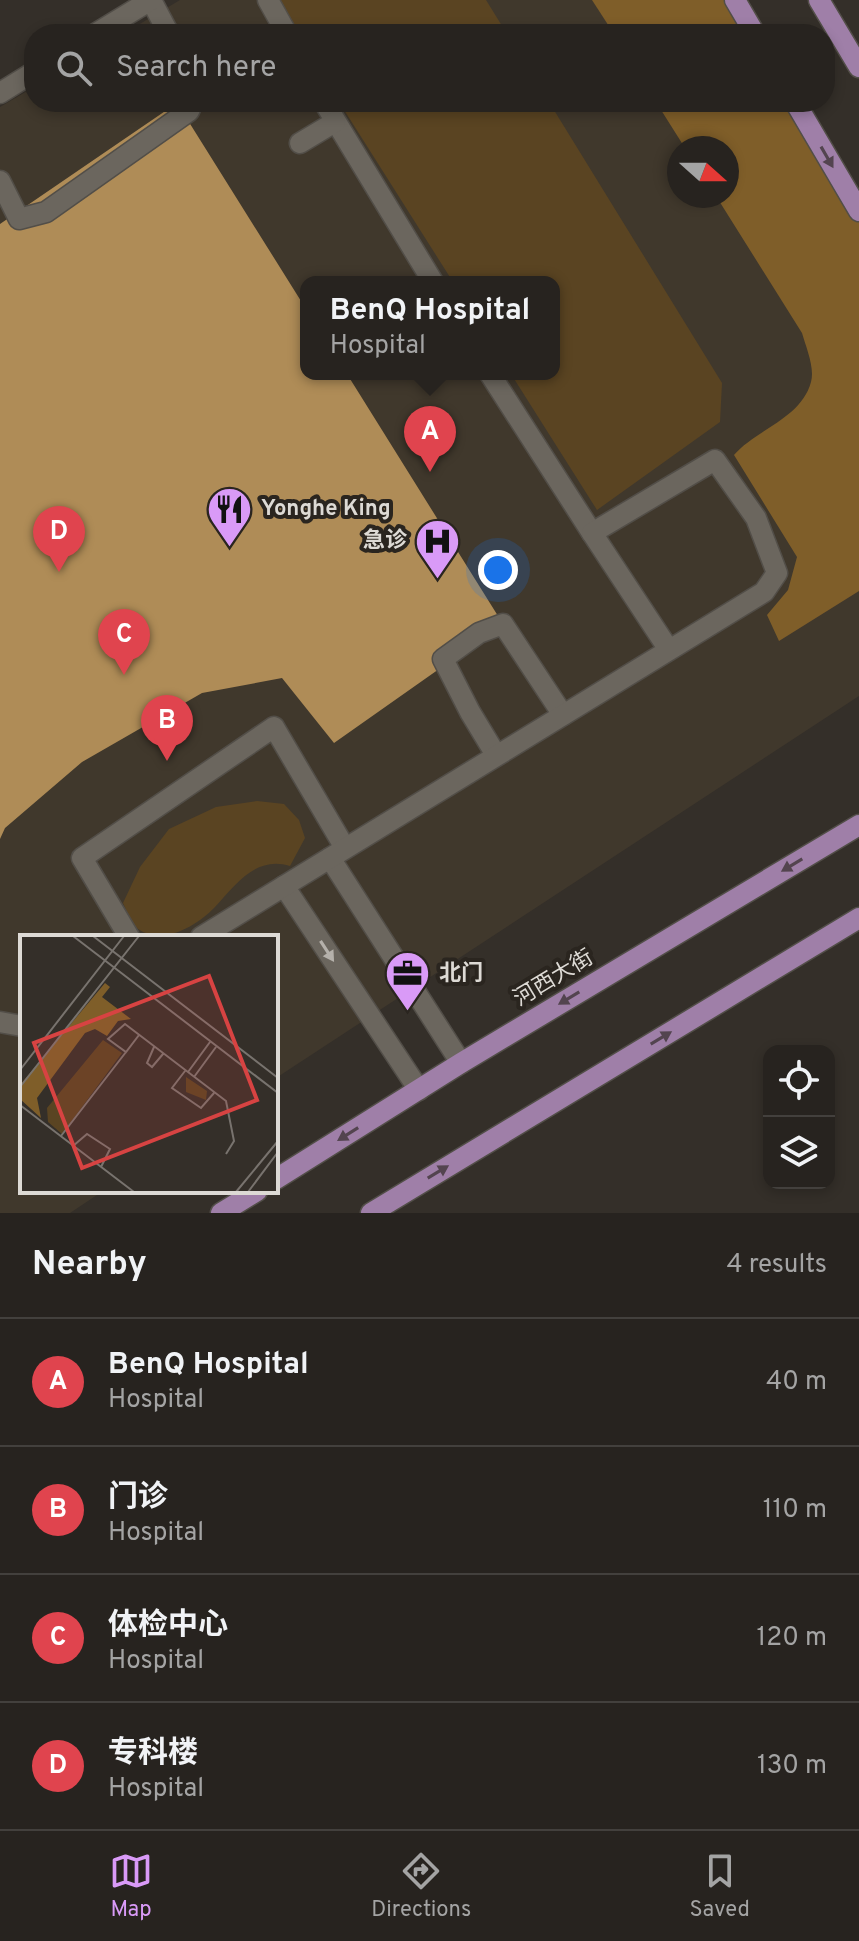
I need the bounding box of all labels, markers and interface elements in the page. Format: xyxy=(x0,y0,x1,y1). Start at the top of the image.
search box xyxy=(24,24,835,112)
icon: search xyxy=(52,46,96,90)
text: Search here xyxy=(116,50,276,87)
north arrow xyxy=(667,136,739,208)
one-way arrow xyxy=(820,146,834,168)
popup xyxy=(300,276,560,380)
text: BenQ Hospital xyxy=(330,293,530,330)
text: Hospital xyxy=(330,330,426,363)
pin: A xyxy=(404,406,456,472)
restaurant icon: Yonghe King xyxy=(206,485,254,548)
place label: Yonghe King xyxy=(261,496,391,523)
pin: D xyxy=(33,506,85,572)
hospital icon: 急诊 xyxy=(414,517,462,580)
place label: 急诊 xyxy=(363,528,408,555)
your location xyxy=(478,550,518,590)
pin: C xyxy=(98,609,150,675)
pin: B xyxy=(141,695,193,761)
one-way arrow xyxy=(781,857,803,871)
inset map xyxy=(20,935,278,1193)
one-way arrow xyxy=(320,940,335,961)
street label: 河西大街 xyxy=(509,945,599,1013)
office icon: 北门 xyxy=(384,950,432,1013)
place label: 北门 xyxy=(439,961,483,988)
one-way arrow xyxy=(558,991,580,1005)
one-way arrow xyxy=(650,1031,672,1045)
map controls xyxy=(763,1045,835,1189)
button: locate xyxy=(763,1045,835,1117)
button: layers xyxy=(763,1117,835,1189)
one-way arrow xyxy=(337,1127,358,1142)
one-way arrow xyxy=(427,1166,449,1180)
text: Nearby xyxy=(32,1244,147,1287)
text: 4 results xyxy=(726,1249,827,1282)
text: BenQ Hospital xyxy=(108,1347,309,1384)
text: A xyxy=(49,1366,67,1399)
text: 40 m xyxy=(766,1366,827,1399)
text: Hospital xyxy=(108,1384,204,1417)
text: 门诊 xyxy=(108,1480,168,1517)
text: B xyxy=(49,1494,67,1527)
text: 110 m xyxy=(763,1494,827,1527)
text: Hospital xyxy=(108,1517,204,1550)
text: 体检中心 xyxy=(108,1608,228,1645)
text: C xyxy=(50,1622,66,1655)
text: 120 m xyxy=(757,1622,827,1655)
text: Hospital xyxy=(108,1645,204,1678)
text: 专科楼 xyxy=(108,1736,198,1773)
text: D xyxy=(49,1750,67,1783)
text: 130 m xyxy=(757,1750,827,1783)
text: Hospital xyxy=(108,1773,204,1806)
tab: Map xyxy=(109,1849,153,1924)
tab: Directions xyxy=(371,1849,471,1924)
tab: Saved xyxy=(689,1849,750,1924)

